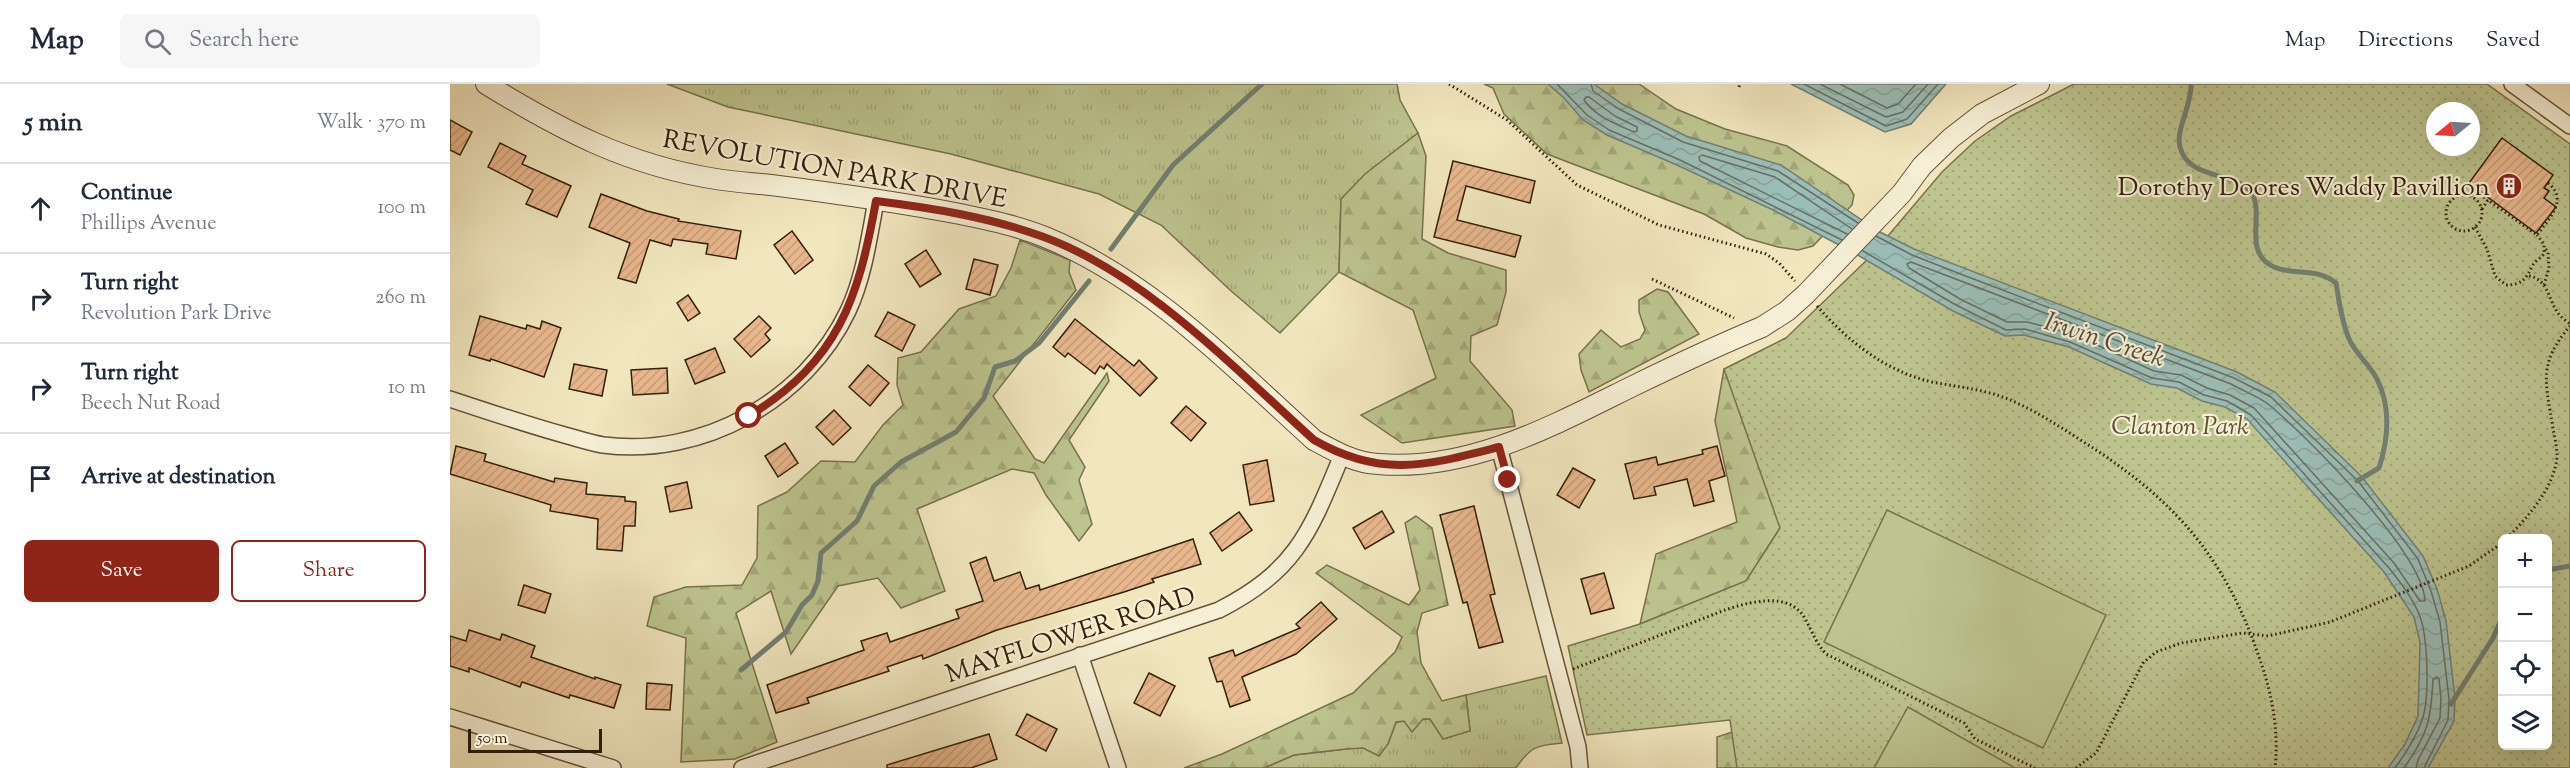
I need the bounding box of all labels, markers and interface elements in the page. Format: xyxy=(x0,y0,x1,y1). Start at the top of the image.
search box xyxy=(120,14,540,68)
text: Map xyxy=(30,21,84,61)
icon: search xyxy=(141,25,174,58)
text: Search here xyxy=(189,25,299,57)
text: Map xyxy=(2285,26,2325,56)
text: Directions xyxy=(2358,26,2453,56)
text: Saved xyxy=(2486,26,2540,56)
north arrow xyxy=(2426,102,2480,156)
text: 5 min xyxy=(24,105,83,142)
text: Walk · 370 m xyxy=(316,109,426,138)
street label: REVOLUTION PARK DRIVE xyxy=(660,122,1010,219)
place label: Dorothy Doores Waddy Pavillion xyxy=(2118,170,2490,207)
building icon: Dorothy Doores Waddy Pavillion xyxy=(2494,171,2524,201)
text: Continue xyxy=(81,178,172,210)
icon: ahead xyxy=(24,192,57,225)
text: 100 m xyxy=(377,194,426,223)
text: Phillips Avenue xyxy=(81,210,216,239)
text: Turn right xyxy=(81,268,178,300)
icon: right xyxy=(24,282,57,315)
text: 260 m xyxy=(375,284,426,313)
text: Revolution Park Drive xyxy=(81,300,271,329)
water label: Irwin Creek xyxy=(2039,304,2170,379)
text: Turn right xyxy=(81,358,178,390)
icon: right xyxy=(24,372,57,405)
text: 10 m xyxy=(388,374,426,403)
text: Beech Nut Road xyxy=(81,390,221,419)
route start xyxy=(735,402,761,428)
park label: Clanton Park xyxy=(2111,409,2249,446)
icon: arrive xyxy=(24,462,57,495)
text: Arrive at destination xyxy=(81,462,276,494)
route end xyxy=(1494,466,1520,492)
map controls xyxy=(2498,534,2552,750)
button: + xyxy=(2498,534,2552,588)
button: Save xyxy=(24,540,219,602)
button: Share xyxy=(231,540,426,602)
street label: MAYFLOWER ROAD xyxy=(941,578,1200,694)
button: − xyxy=(2498,588,2552,642)
button: locate xyxy=(2498,642,2552,696)
button: layers xyxy=(2498,696,2552,750)
scale bar xyxy=(468,726,602,754)
text: 50 m xyxy=(477,728,508,751)

